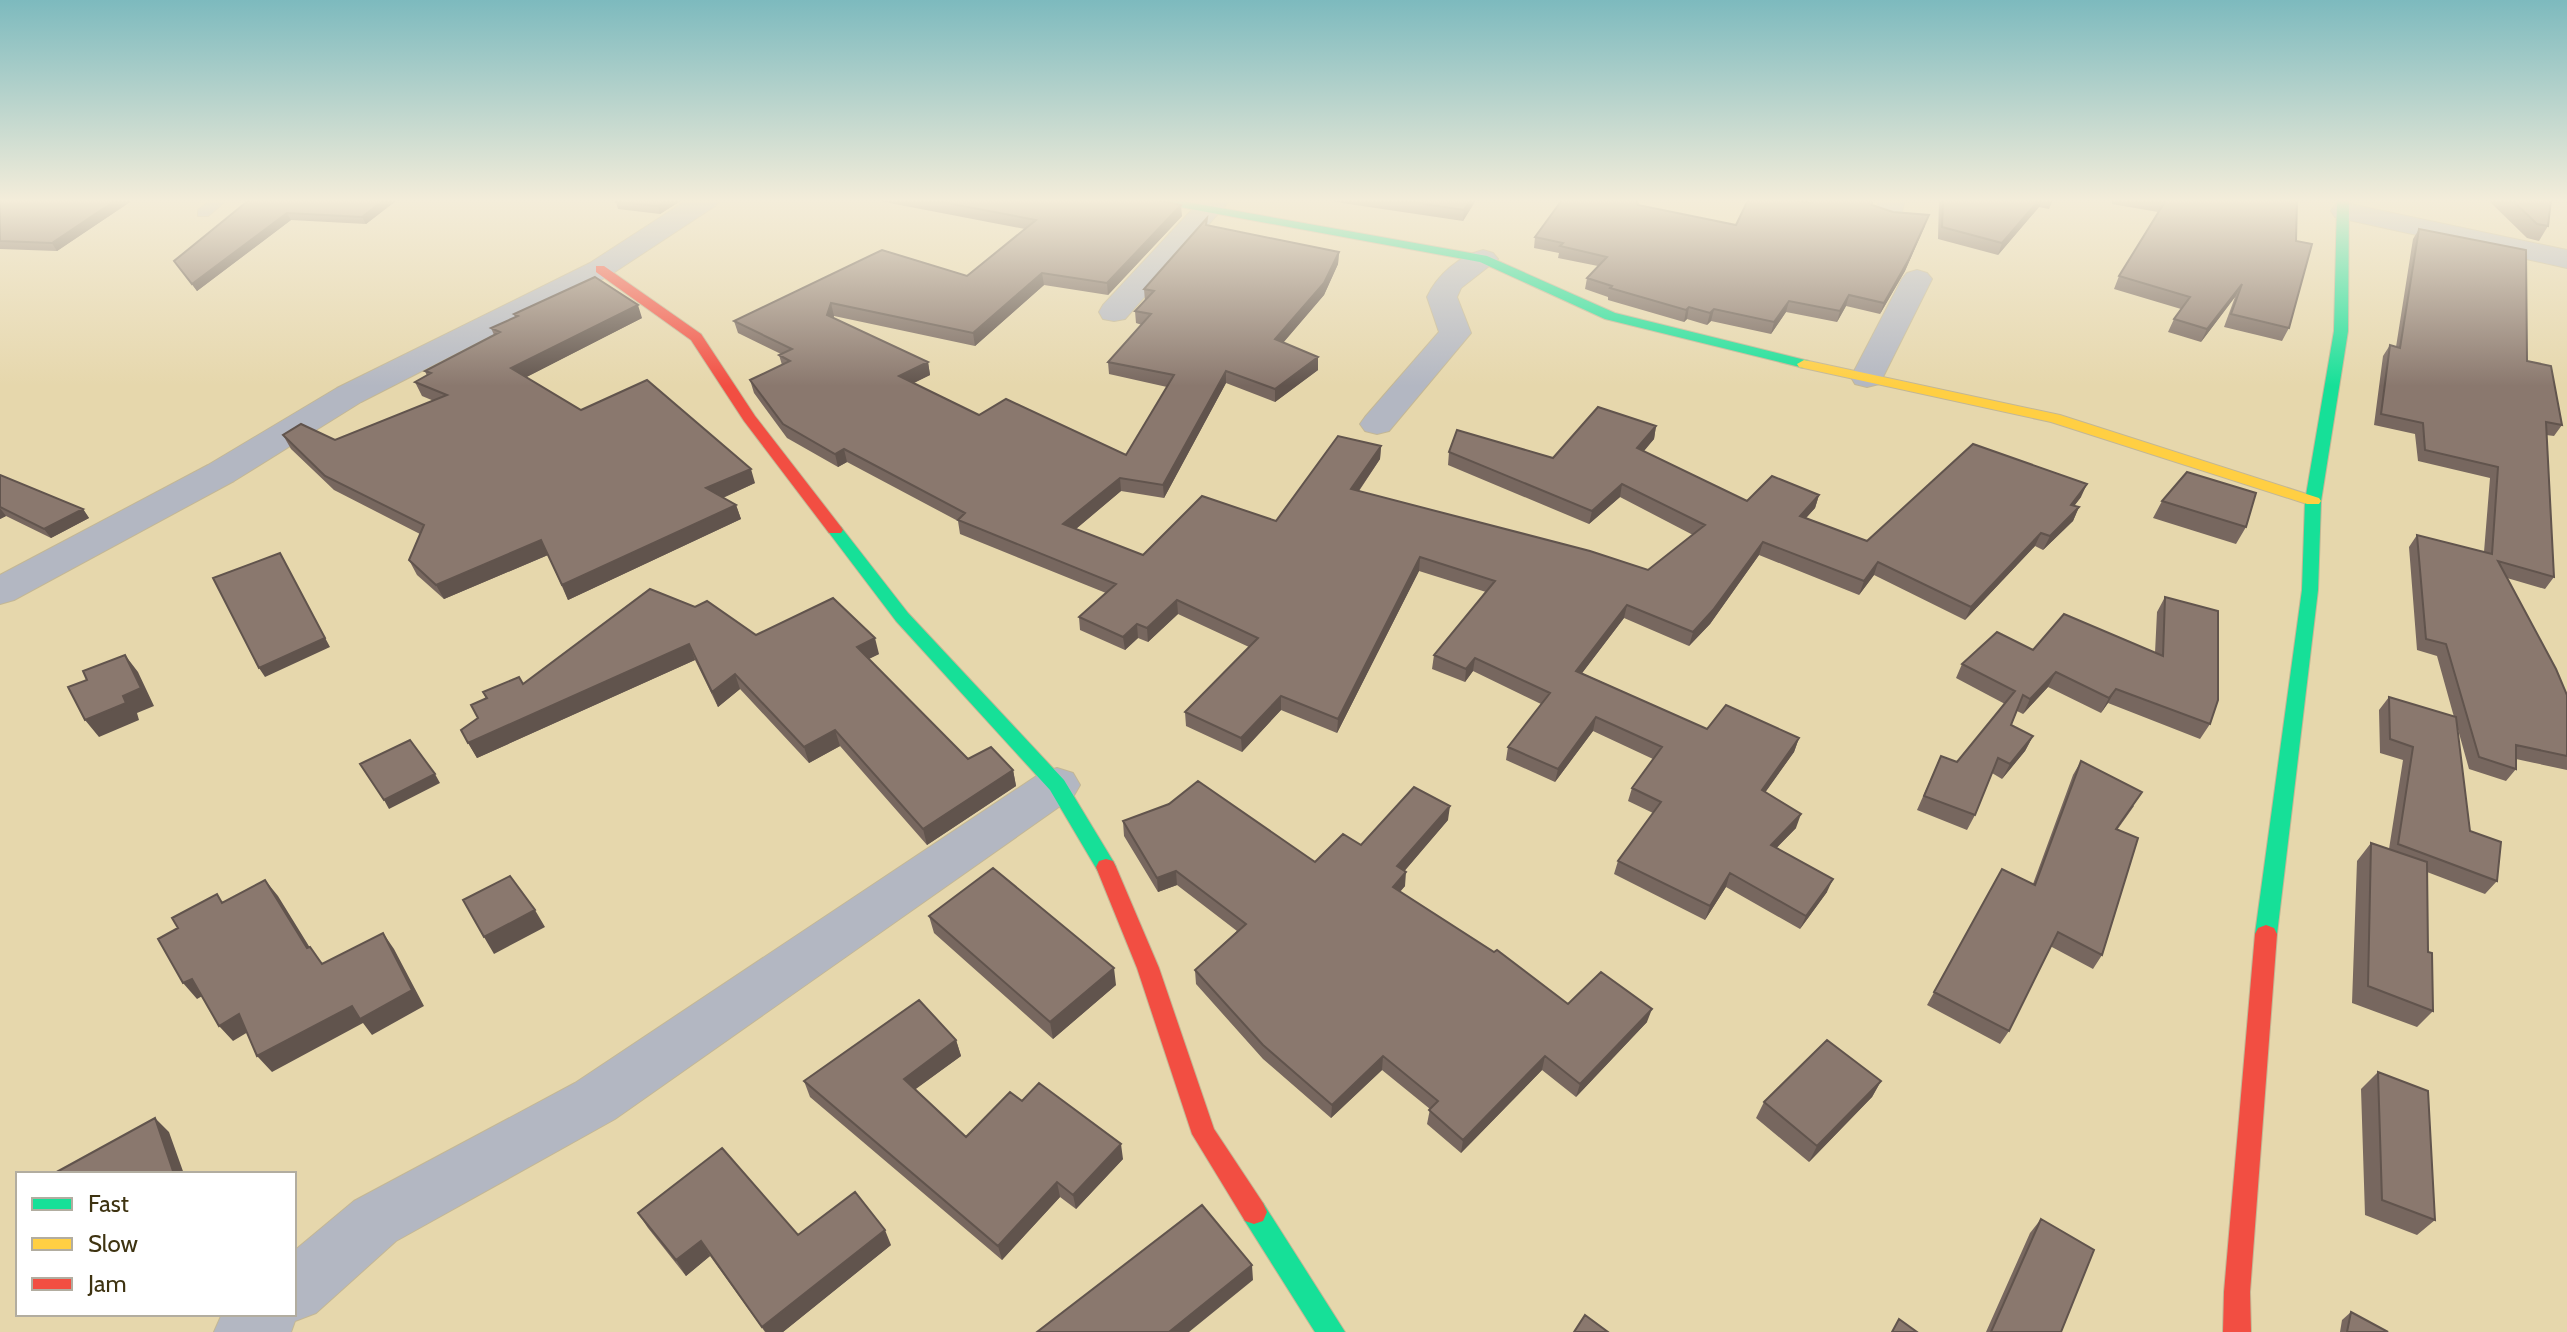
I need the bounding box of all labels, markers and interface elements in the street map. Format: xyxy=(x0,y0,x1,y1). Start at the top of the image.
legend xyxy=(16,1172,296,1316)
text: Fast xyxy=(88,1189,129,1218)
text: Slow xyxy=(88,1229,138,1258)
text: Jam xyxy=(87,1269,126,1298)

